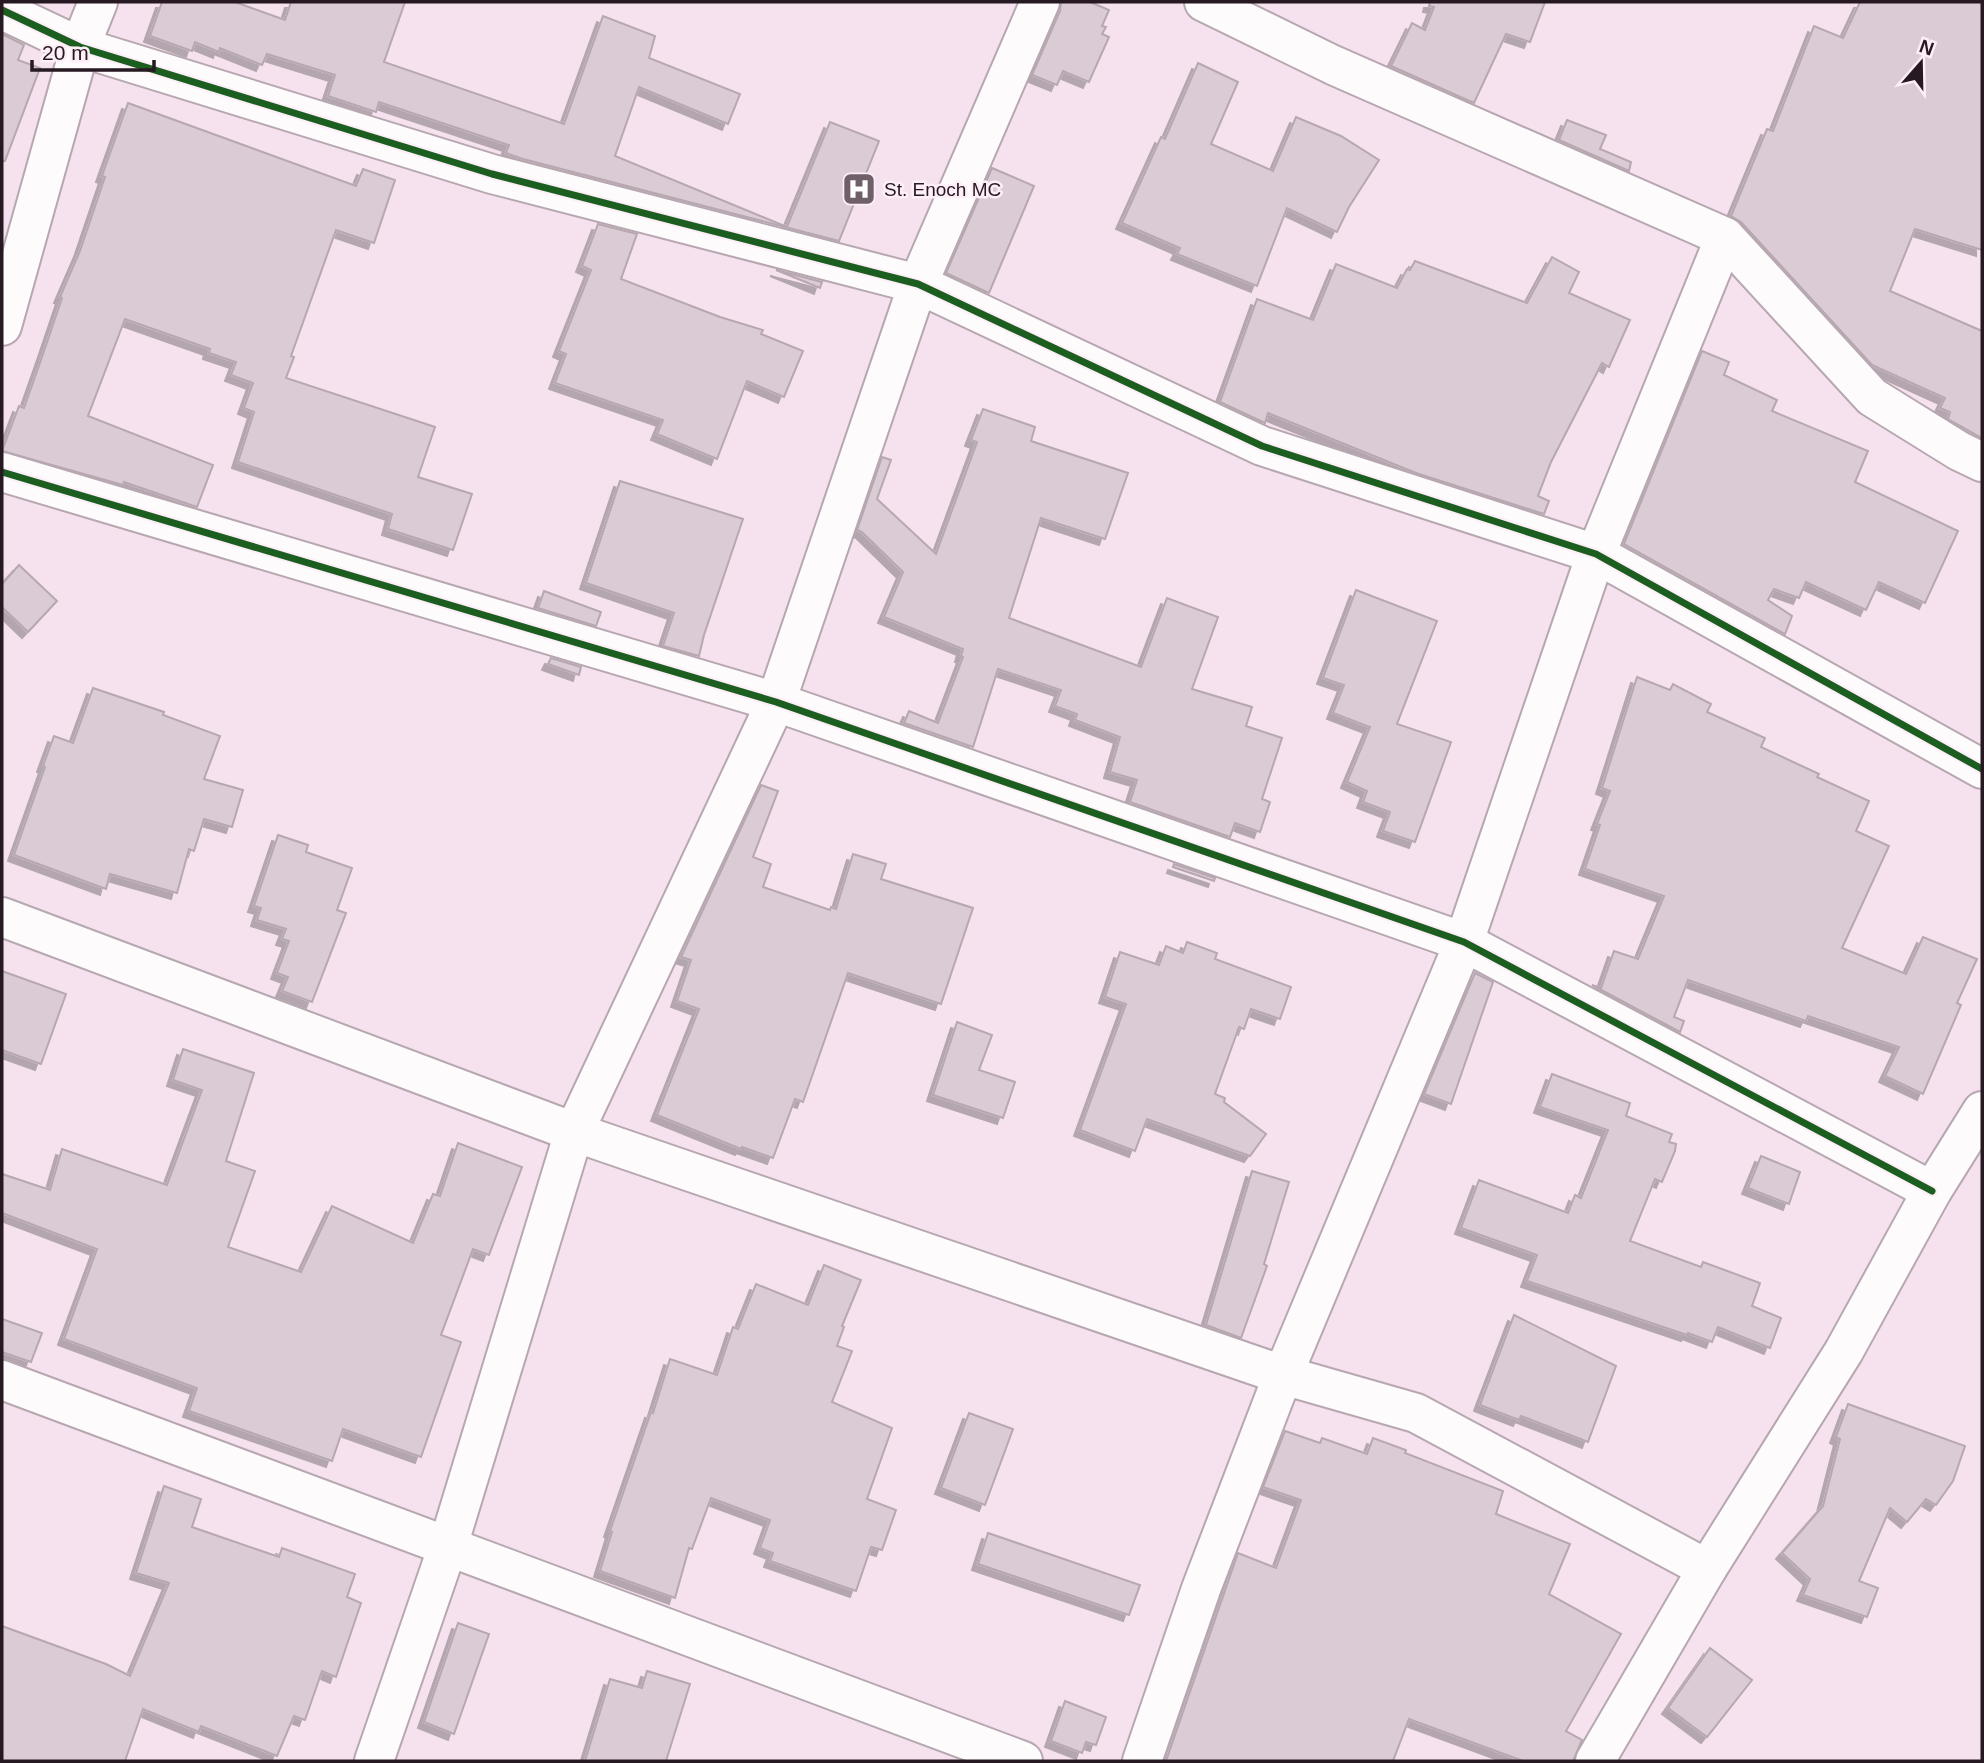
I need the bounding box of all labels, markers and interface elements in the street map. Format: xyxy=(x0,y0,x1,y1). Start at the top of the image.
scale bar xyxy=(32,28,154,72)
north arrow xyxy=(1886,28,1956,98)
text: N xyxy=(1917,35,1937,60)
text: 20 m xyxy=(42,41,89,64)
hospital icon: St. Enoch MC xyxy=(840,170,878,208)
place label: St. Enoch MC xyxy=(884,179,1001,200)

